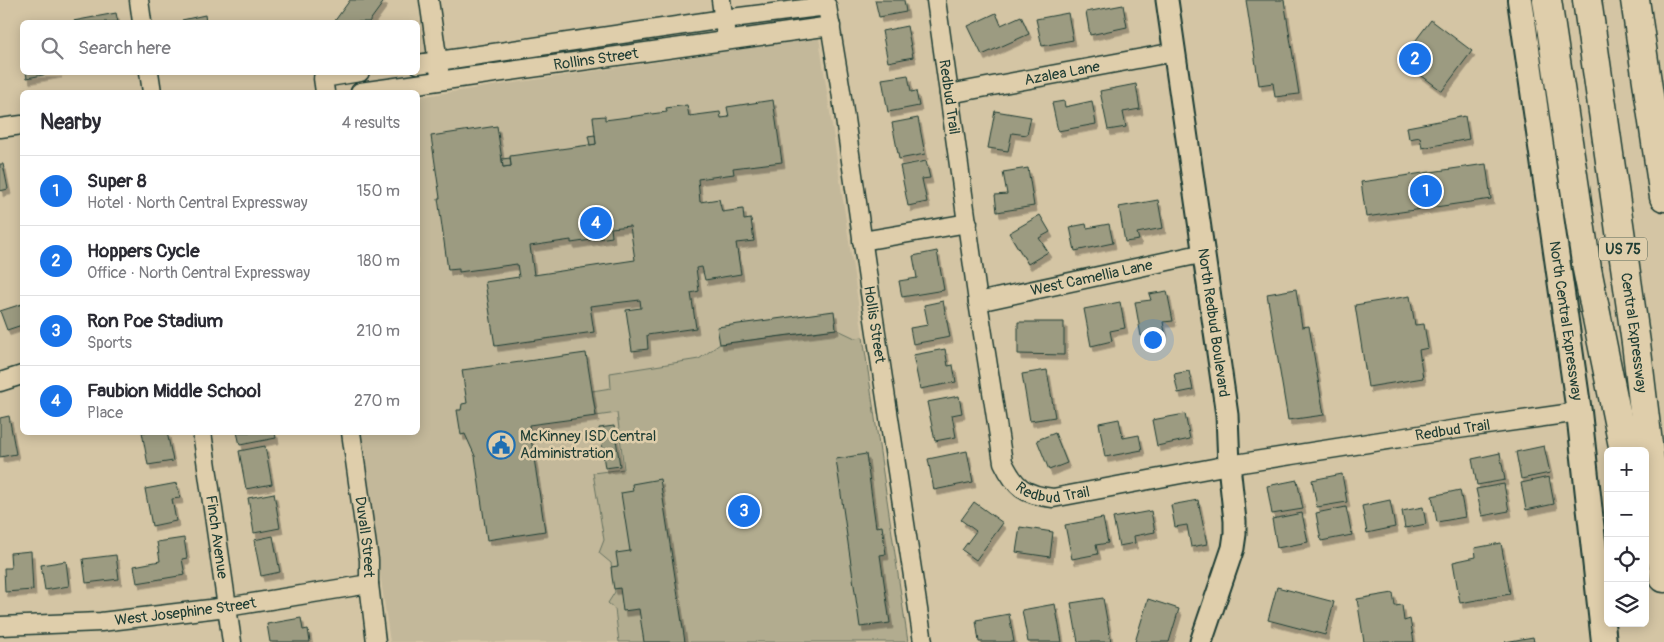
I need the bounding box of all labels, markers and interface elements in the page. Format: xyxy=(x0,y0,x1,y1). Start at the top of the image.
search box xyxy=(20,20,420,75)
icon: search xyxy=(38,34,66,62)
text: Search here xyxy=(78,36,171,60)
pin: 2 xyxy=(1399,40,1431,78)
street label: Rollins Street xyxy=(552,44,640,74)
street label: Azalea Lane xyxy=(1023,57,1102,89)
street label: Redbud Trail xyxy=(935,58,964,136)
text: Nearby xyxy=(40,109,101,136)
text: 4 results xyxy=(342,113,400,133)
text: Super 8 xyxy=(87,169,146,193)
pin: 1 xyxy=(1410,172,1442,210)
text: 1 xyxy=(53,181,59,201)
text: 150 m xyxy=(356,181,400,201)
text: Hotel · North Central Expressway xyxy=(87,193,307,213)
pin: 4 xyxy=(580,204,612,242)
road number: US 75 xyxy=(1599,238,1647,260)
text: Hoppers Cycle xyxy=(87,239,200,263)
street label: North Central Expressway xyxy=(1545,240,1587,402)
street label: North Redbud Boulevard xyxy=(1194,247,1234,398)
text: 2 xyxy=(52,251,60,271)
text: 180 m xyxy=(357,251,400,271)
street label: West Camellia Lane xyxy=(1029,255,1155,300)
text: Office · North Central Expressway xyxy=(87,263,310,283)
street label: Central Expressway xyxy=(1617,271,1651,394)
street label: Hollis Street xyxy=(860,284,890,365)
text: Ron Poe Stadium xyxy=(87,309,223,333)
text: 3 xyxy=(52,321,60,341)
text: 210 m xyxy=(356,321,400,341)
your location xyxy=(1140,327,1166,353)
text: Sports xyxy=(87,333,132,353)
text: Faubion Middle School xyxy=(87,379,261,403)
text: 4 xyxy=(51,391,61,411)
text: 270 m xyxy=(354,391,400,411)
text: Place xyxy=(87,403,123,423)
street label: Redbud Trail xyxy=(1414,415,1491,445)
place label: McKinney ISD Central Administration xyxy=(520,427,656,463)
public building icon: McKinney ISD Central Administration xyxy=(486,430,516,460)
map controls xyxy=(1604,447,1649,627)
button: + xyxy=(1604,447,1649,492)
street label: Redbud Trail xyxy=(1012,478,1091,507)
pin: 3 xyxy=(728,492,760,530)
button: − xyxy=(1604,492,1649,537)
street label: Finch Avenue xyxy=(202,494,232,581)
street label: Duvall Street xyxy=(351,495,379,578)
button: locate xyxy=(1604,537,1649,582)
button: layers xyxy=(1604,582,1649,627)
street label: West Josephine Street xyxy=(114,593,258,630)

